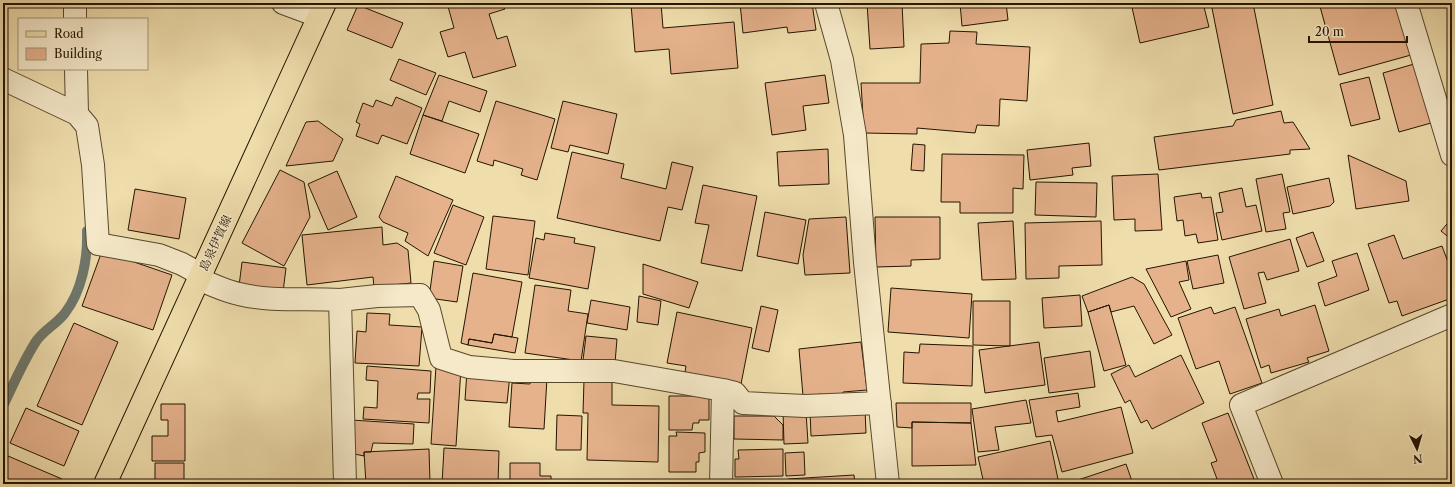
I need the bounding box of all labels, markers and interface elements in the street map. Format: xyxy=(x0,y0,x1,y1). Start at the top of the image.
legend xyxy=(18,18,148,70)
scale bar xyxy=(1309,18,1407,44)
text: 20 m xyxy=(1315,24,1344,39)
text: Road xyxy=(54,26,84,41)
text: Building xyxy=(54,46,102,61)
street label: 島泉伊賀線 xyxy=(196,213,234,273)
north arrow xyxy=(1397,429,1437,469)
text: N xyxy=(1412,452,1423,466)

